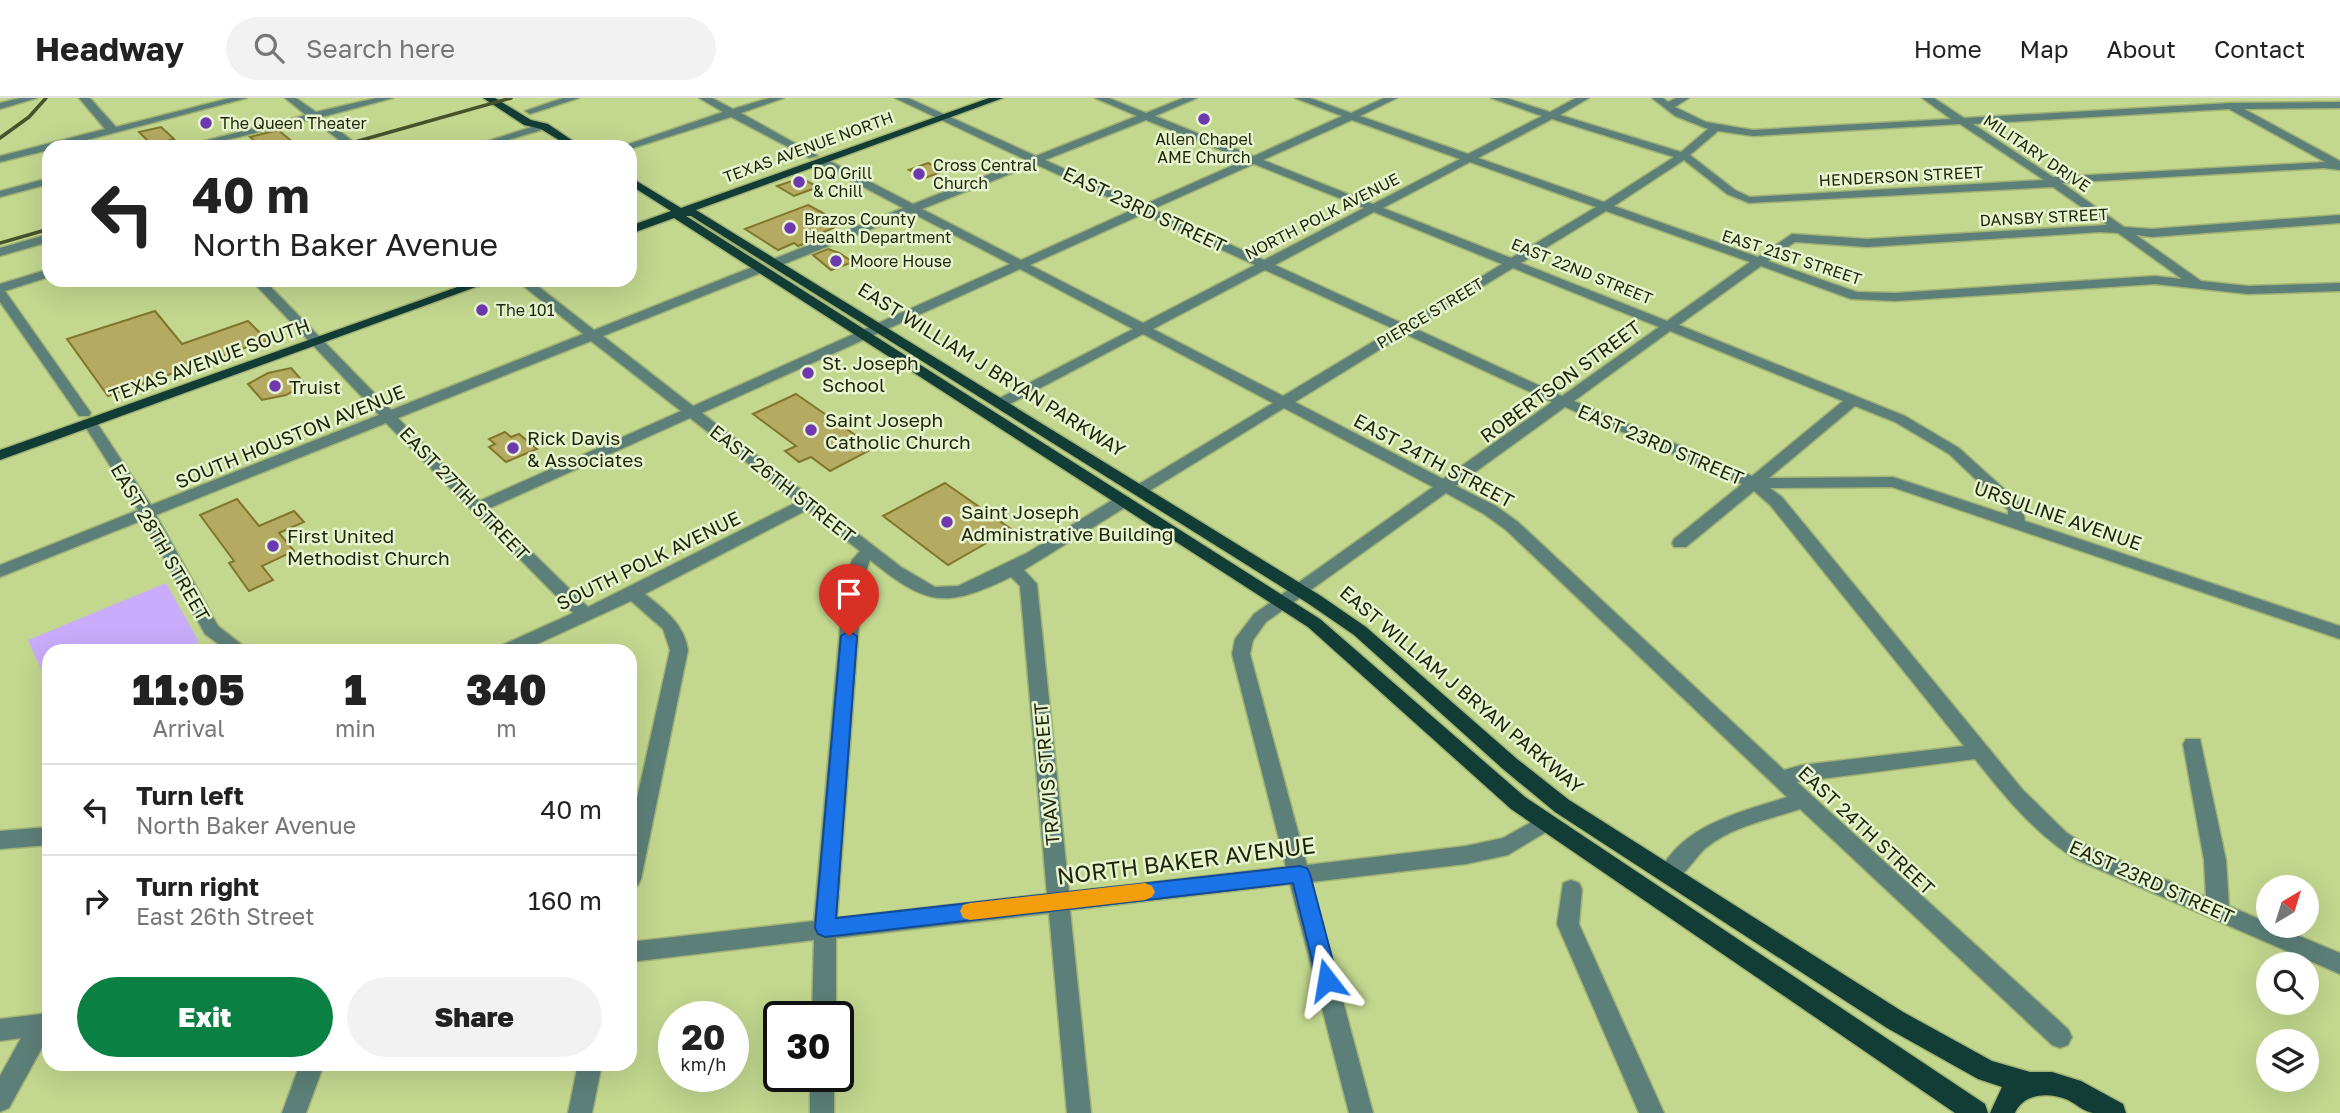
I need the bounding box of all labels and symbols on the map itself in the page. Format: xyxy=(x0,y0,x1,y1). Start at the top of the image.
street label: TEXAS AVENUE NORTH xyxy=(720,107,896,187)
street label: MILITARY DRIVE xyxy=(1980,110,2094,196)
marker: Allen Chapel AME Church xyxy=(1196,111,1212,127)
place label: The Queen Theater xyxy=(220,113,367,133)
marker: The Queen Theater xyxy=(198,115,214,131)
place label: Allen Chapel AME Church xyxy=(1155,129,1253,167)
place label: Cross Central Church xyxy=(933,155,1037,193)
street label: EAST 23RD STREET xyxy=(1060,161,1231,257)
street label: HENDERSON STREET xyxy=(1818,162,1984,190)
place label: DQ Grill & Chill xyxy=(813,163,872,201)
marker: Cross Central Church xyxy=(911,166,927,182)
street label: NORTH POLK AVENUE xyxy=(1241,168,1403,264)
marker: DQ Grill & Chill xyxy=(791,174,807,190)
street label: DANSBY STREET xyxy=(1979,204,2109,230)
place label: Brazos County Health Department xyxy=(804,209,951,247)
marker: Brazos County Health Department xyxy=(782,220,798,236)
street label: EAST 21ST STREET xyxy=(1720,225,1865,289)
street label: EAST 22ND STREET xyxy=(1508,233,1656,309)
place label: Moore House xyxy=(850,251,952,271)
marker: Moore House xyxy=(828,253,844,269)
street label: PIERCE STREET xyxy=(1373,273,1487,353)
street label: EAST WILLIAM J BRYAN PARKWAY xyxy=(854,277,1130,461)
place label: The 101 xyxy=(496,300,555,320)
marker: The 101 xyxy=(474,302,490,318)
street label: TEXAS AVENUE SOUTH xyxy=(105,313,313,407)
street label: ROBERTSON STREET xyxy=(1475,315,1645,447)
place label: St. Joseph School xyxy=(822,351,919,396)
marker: St. Joseph School xyxy=(800,365,816,381)
place label: Truist xyxy=(289,375,341,398)
marker: Truist xyxy=(267,378,283,394)
street label: SOUTH HOUSTON AVENUE xyxy=(172,379,408,493)
street label: EAST 23RD STREET xyxy=(1575,399,1747,489)
place label: Saint Joseph Catholic Church xyxy=(825,408,971,453)
street label: EAST 24TH STREET xyxy=(1350,408,1518,512)
street label: EAST 26TH STREET xyxy=(706,419,860,547)
street label: EAST 27TH STREET xyxy=(395,422,535,565)
marker: Saint Joseph Catholic Church xyxy=(803,422,819,438)
place label: Rick Davis & Associates xyxy=(527,426,643,471)
marker: Rick Davis & Associates xyxy=(505,440,521,456)
street label: EAST 28TH STREET xyxy=(107,459,216,625)
street label: URSULINE AVENUE xyxy=(1971,476,2145,554)
place label: Saint Joseph Administrative Building xyxy=(961,500,1173,545)
street label: SOUTH POLK AVENUE xyxy=(552,505,744,615)
marker: Saint Joseph Administrative Building xyxy=(939,514,955,530)
place label: First United Methodist Church xyxy=(287,524,450,569)
marker: First United Methodist Church xyxy=(265,538,281,554)
pin xyxy=(819,564,879,636)
street label: EAST WILLIAM J BRYAN PARKWAY xyxy=(1336,580,1588,798)
street label: TRAVIS STREET xyxy=(1028,701,1064,846)
street label: EAST 24TH STREET xyxy=(1794,761,1940,899)
street label: NORTH BAKER AVENUE xyxy=(1055,830,1317,890)
street label: EAST 23RD STREET xyxy=(2066,834,2238,928)
north arrow xyxy=(2256,875,2319,938)
position arrow xyxy=(1290,943,1364,1017)
speed limit sign: 30 xyxy=(763,1001,854,1092)

